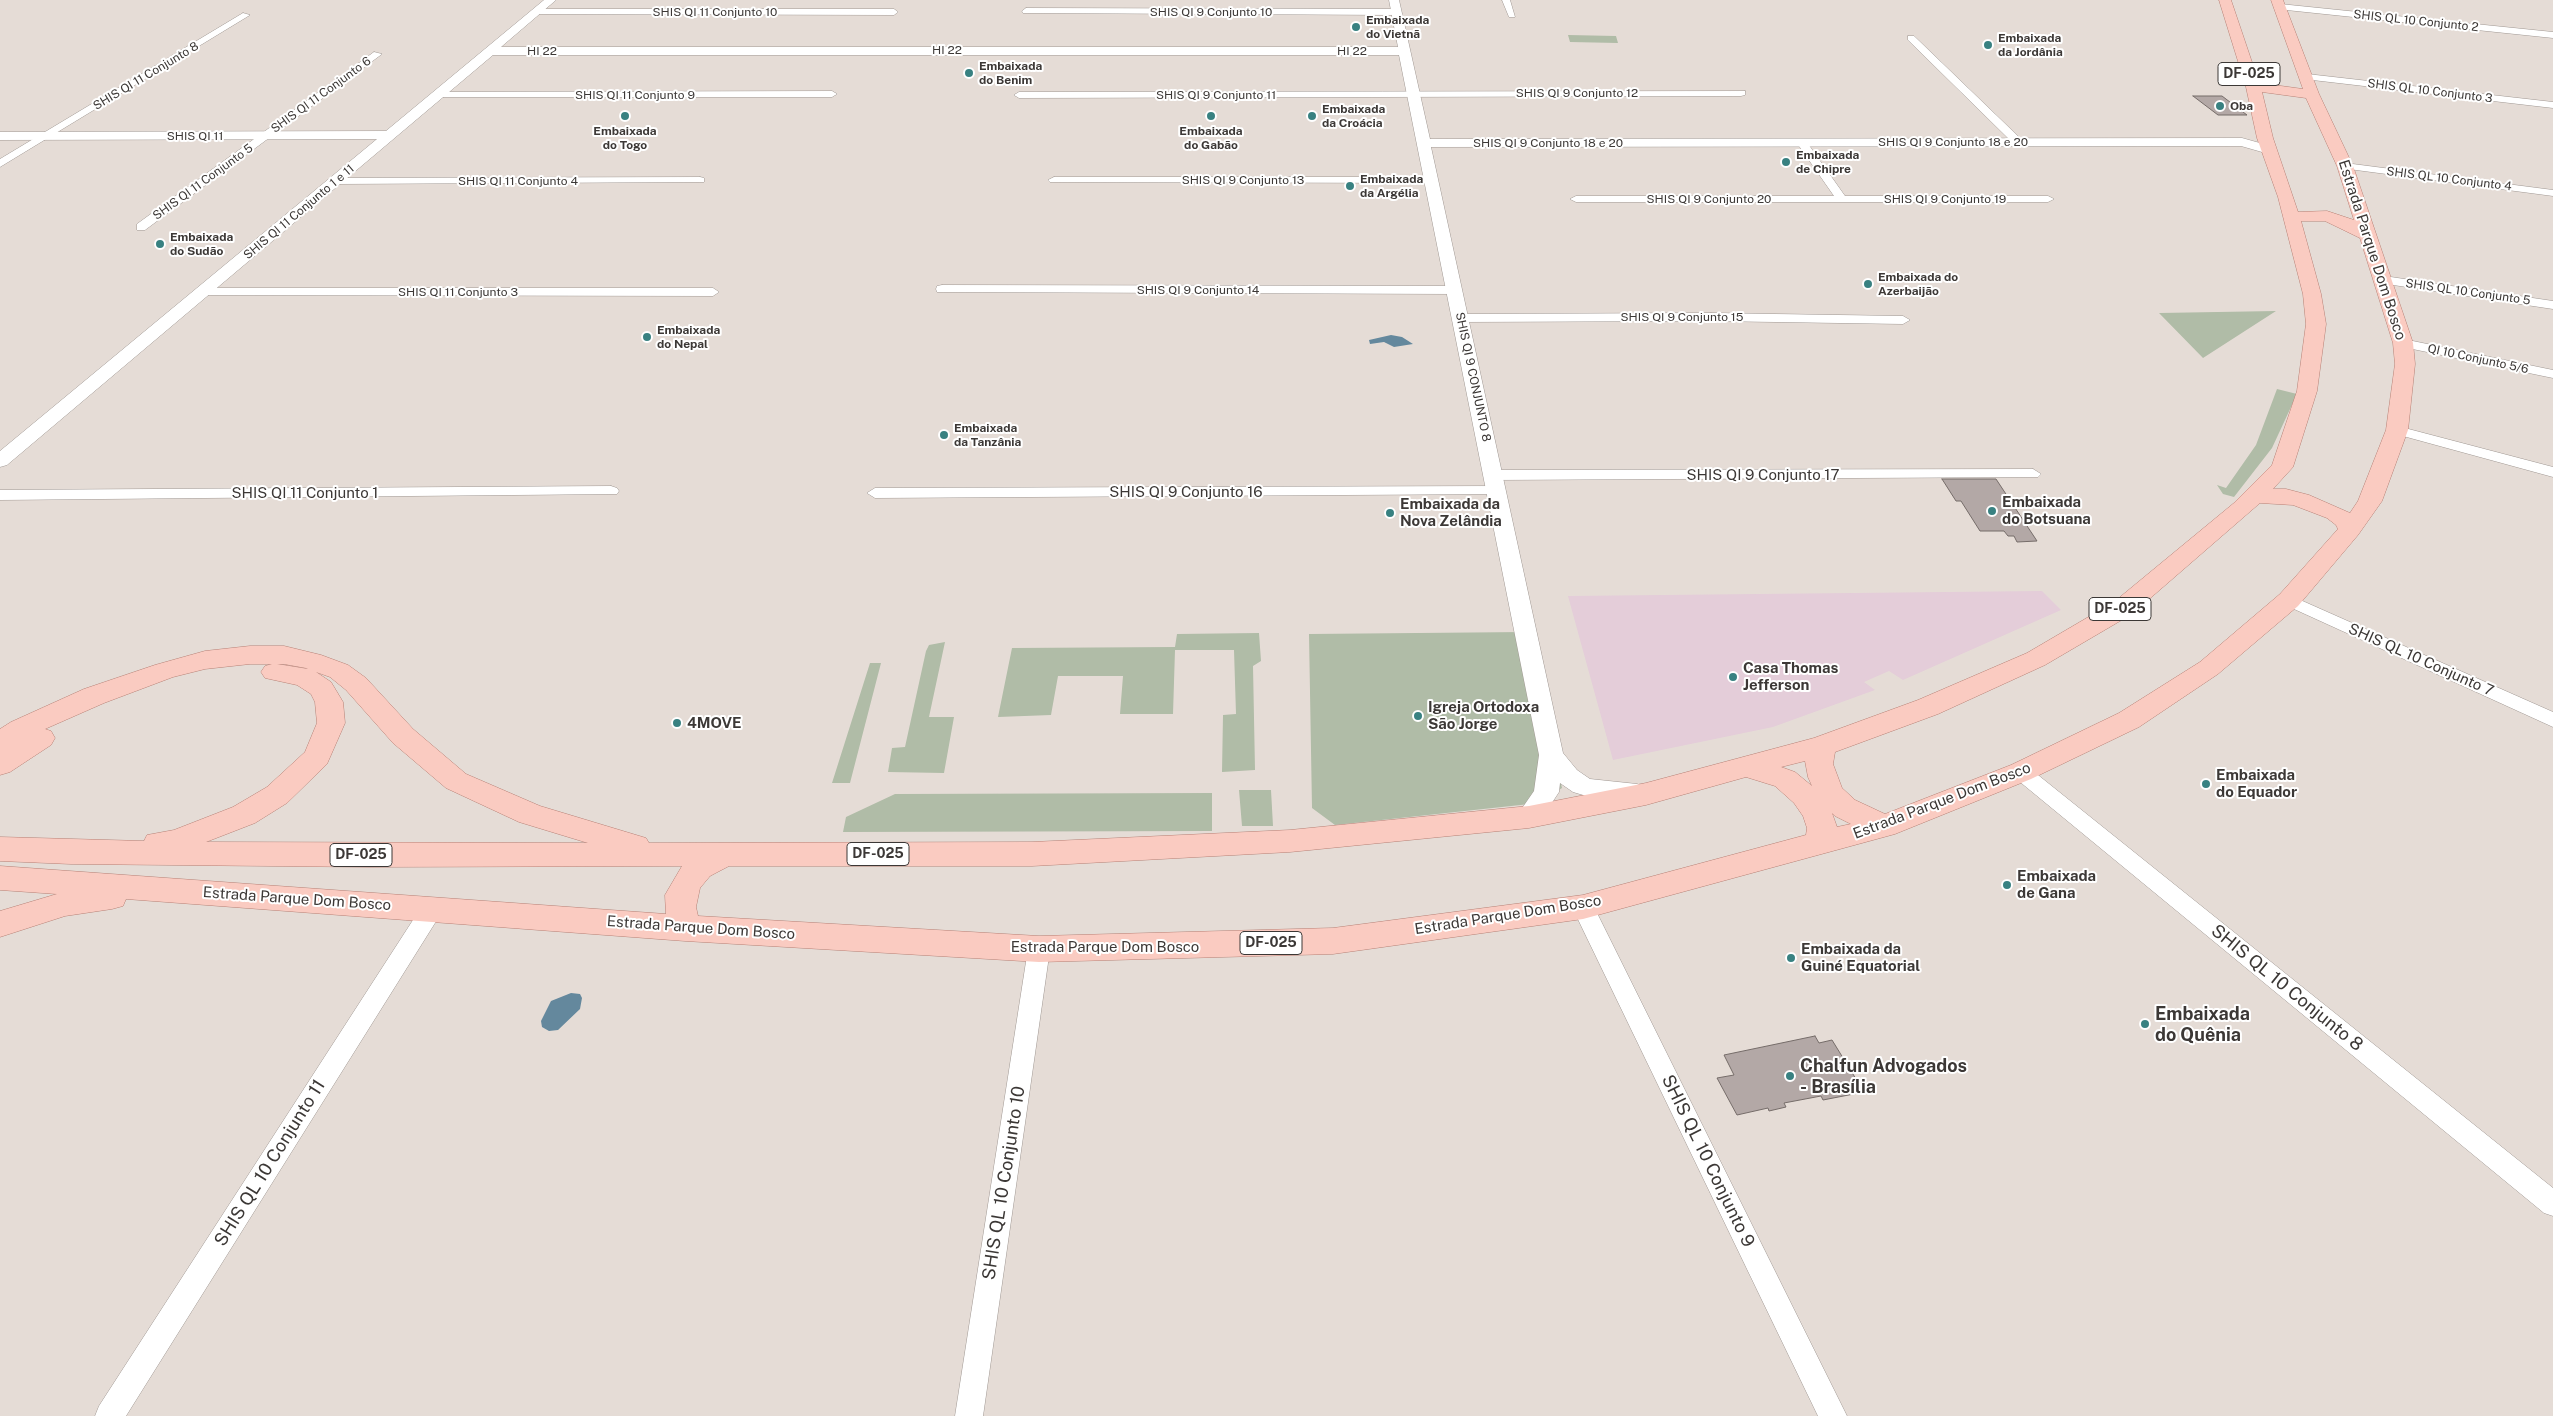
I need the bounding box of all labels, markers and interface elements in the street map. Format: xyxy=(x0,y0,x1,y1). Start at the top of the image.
street label: SHIS QI 11 Conjunto 10 xyxy=(653,5,777,19)
street label: SHIS QI 9 Conjunto 10 xyxy=(1150,5,1272,19)
street label: SHIS QL 10 Conjunto 2 xyxy=(2353,7,2479,35)
place label: Embaixada do Vietnã xyxy=(1366,13,1429,41)
marker: Embaixada do Vietnã xyxy=(1350,21,1362,33)
place label: Embaixada da Jordânia xyxy=(1998,31,2063,59)
street label: SHIS QI 11 Conjunto 8 xyxy=(91,39,201,113)
marker: Embaixada da Jordânia xyxy=(1982,39,1994,51)
street label: HI 22 xyxy=(932,43,962,57)
street label: HI 22 xyxy=(527,44,557,58)
street label: HI 22 xyxy=(1337,44,1367,58)
street label: SHIS QI 11 Conjunto 6 xyxy=(268,54,374,136)
place label: Embaixada do Benim xyxy=(979,59,1042,87)
road number: DF-025 xyxy=(2218,62,2280,86)
marker: Embaixada do Benim xyxy=(963,67,975,79)
street label: SHIS QL 10 Conjunto 3 xyxy=(2367,76,2493,106)
street label: SHIS QI 9 Conjunto 12 xyxy=(1516,86,1638,100)
street label: SHIS QI 11 Conjunto 9 xyxy=(575,88,695,102)
street label: SHIS QI 9 Conjunto 11 xyxy=(1156,88,1276,102)
place label: Oba xyxy=(2230,99,2253,113)
marker: Oba xyxy=(2214,100,2226,112)
place label: Embaixada da Croácia xyxy=(1322,102,1385,130)
marker: Embaixada do Togo xyxy=(619,110,631,122)
marker: Embaixada do Gabão xyxy=(1205,110,1217,122)
marker: Embaixada da Croácia xyxy=(1306,110,1318,122)
place label: Embaixada do Togo xyxy=(593,124,657,152)
place label: Embaixada do Gabão xyxy=(1179,124,1243,152)
street label: SHIS QI 11 xyxy=(167,129,223,143)
street label: SHIS QI 9 Conjunto 18 e 20 xyxy=(1878,135,2028,149)
street label: SHIS QI 9 Conjunto 18 e 20 xyxy=(1473,136,1623,150)
street label: SHIS QI 11 Conjunto 5 xyxy=(150,141,256,223)
place label: Embaixada de Chipre xyxy=(1796,148,1859,176)
marker: Embaixada de Chipre xyxy=(1780,156,1792,168)
street label: Estrada Parque Dom Bosco xyxy=(2334,158,2410,342)
street label: SHIS QI 11 Conjunto 1 e 11 xyxy=(241,162,357,262)
street label: SHIS QL 10 Conjunto 4 xyxy=(2386,164,2512,194)
place label: Embaixada da Argélia xyxy=(1360,172,1423,200)
street label: SHIS QI 9 Conjunto 13 xyxy=(1182,173,1304,187)
street label: SHIS QI 11 Conjunto 4 xyxy=(458,174,578,188)
marker: Embaixada da Argélia xyxy=(1344,180,1356,192)
street label: SHIS QI 9 Conjunto 20 xyxy=(1647,192,1771,206)
street label: SHIS QI 9 Conjunto 19 xyxy=(1884,192,2006,206)
place label: Embaixada do Sudão xyxy=(170,230,233,258)
marker: Embaixada do Sudão xyxy=(154,238,166,250)
place label: Embaixada do Azerbaijão xyxy=(1878,270,1958,298)
street label: SHIS QL 10 Conjunto 5 xyxy=(2405,276,2531,308)
marker: Embaixada do Azerbaijão xyxy=(1862,278,1874,290)
street label: SHIS QI 9 Conjunto 14 xyxy=(1137,283,1259,297)
street label: SHIS QI 11 Conjunto 3 xyxy=(398,285,518,299)
street label: SHIS QI 9 Conjunto 15 xyxy=(1621,310,1743,324)
street label: SHIS QI 9 CONJUNTO 8 xyxy=(1452,311,1494,443)
place label: Embaixada do Nepal xyxy=(657,323,720,351)
marker: Embaixada do Nepal xyxy=(641,331,653,343)
street label: QI 10 Conjunto 5/6 xyxy=(2426,341,2530,377)
place label: Embaixada da Tanzânia xyxy=(954,421,1021,449)
marker: Embaixada da Tanzânia xyxy=(938,429,950,441)
street label: SHIS QI 9 Conjunto 17 xyxy=(1687,466,1839,484)
street label: SHIS QI 9 Conjunto 16 xyxy=(1109,483,1263,501)
street label: SHIS QI 11 Conjunto 1 xyxy=(232,484,378,502)
place label: Embaixada do Botsuana xyxy=(2002,493,2091,528)
place label: Embaixada da Nova Zelândia xyxy=(1400,495,1502,530)
marker: Embaixada do Botsuana xyxy=(1986,505,1998,517)
marker: Embaixada da Nova Zelândia xyxy=(1384,507,1396,519)
road number: DF-025 xyxy=(2089,598,2151,620)
street label: SHIS QL 10 Conjunto 7 xyxy=(2346,620,2496,700)
place label: Casa Thomas Jefferson xyxy=(1743,659,1838,694)
marker: Casa Thomas Jefferson xyxy=(1727,671,1739,683)
place label: Igreja Ortodoxa São Jorge xyxy=(1428,698,1539,733)
marker: Igreja Ortodoxa São Jorge xyxy=(1412,710,1424,722)
place label: 4MOVE xyxy=(687,714,742,732)
marker: 4MOVE xyxy=(671,717,683,729)
street label: Estrada Parque Dom Bosco xyxy=(1851,759,2033,843)
place label: Embaixada do Equador xyxy=(2216,766,2297,801)
marker: Embaixada do Equador xyxy=(2200,778,2212,790)
road number: DF-025 xyxy=(847,842,909,866)
road number: DF-025 xyxy=(330,844,392,866)
place label: Embaixada de Gana xyxy=(2017,867,2096,902)
marker: Embaixada de Gana xyxy=(2001,879,2013,891)
street label: Estrada Parque Dom Bosco xyxy=(202,883,392,915)
street label: Estrada Parque Dom Bosco xyxy=(1413,891,1603,939)
street label: Estrada Parque Dom Bosco xyxy=(606,912,796,944)
street label: SHIS QL 10 Conjunto 8 xyxy=(2207,920,2367,1056)
road number: DF-025 xyxy=(1240,931,1302,954)
street label: Estrada Parque Dom Bosco xyxy=(1011,938,1199,956)
place label: Embaixada da Guiné Equatorial xyxy=(1801,940,1920,975)
marker: Embaixada da Guiné Equatorial xyxy=(1785,952,1797,964)
place label: Embaixada do Quênia xyxy=(2155,1003,2250,1046)
marker: Embaixada do Quênia xyxy=(2139,1018,2151,1030)
place label: Chalfun Advogados - Brasília xyxy=(1800,1055,1967,1098)
marker: Chalfun Advogados - Brasília xyxy=(1784,1070,1796,1082)
street label: SHIS QL 10 Conjunto 9 xyxy=(1657,1071,1759,1251)
street label: SHIS QL 10 Conjunto 11 xyxy=(210,1076,330,1250)
street label: SHIS QL 10 Conjunto 10 xyxy=(978,1084,1030,1282)

